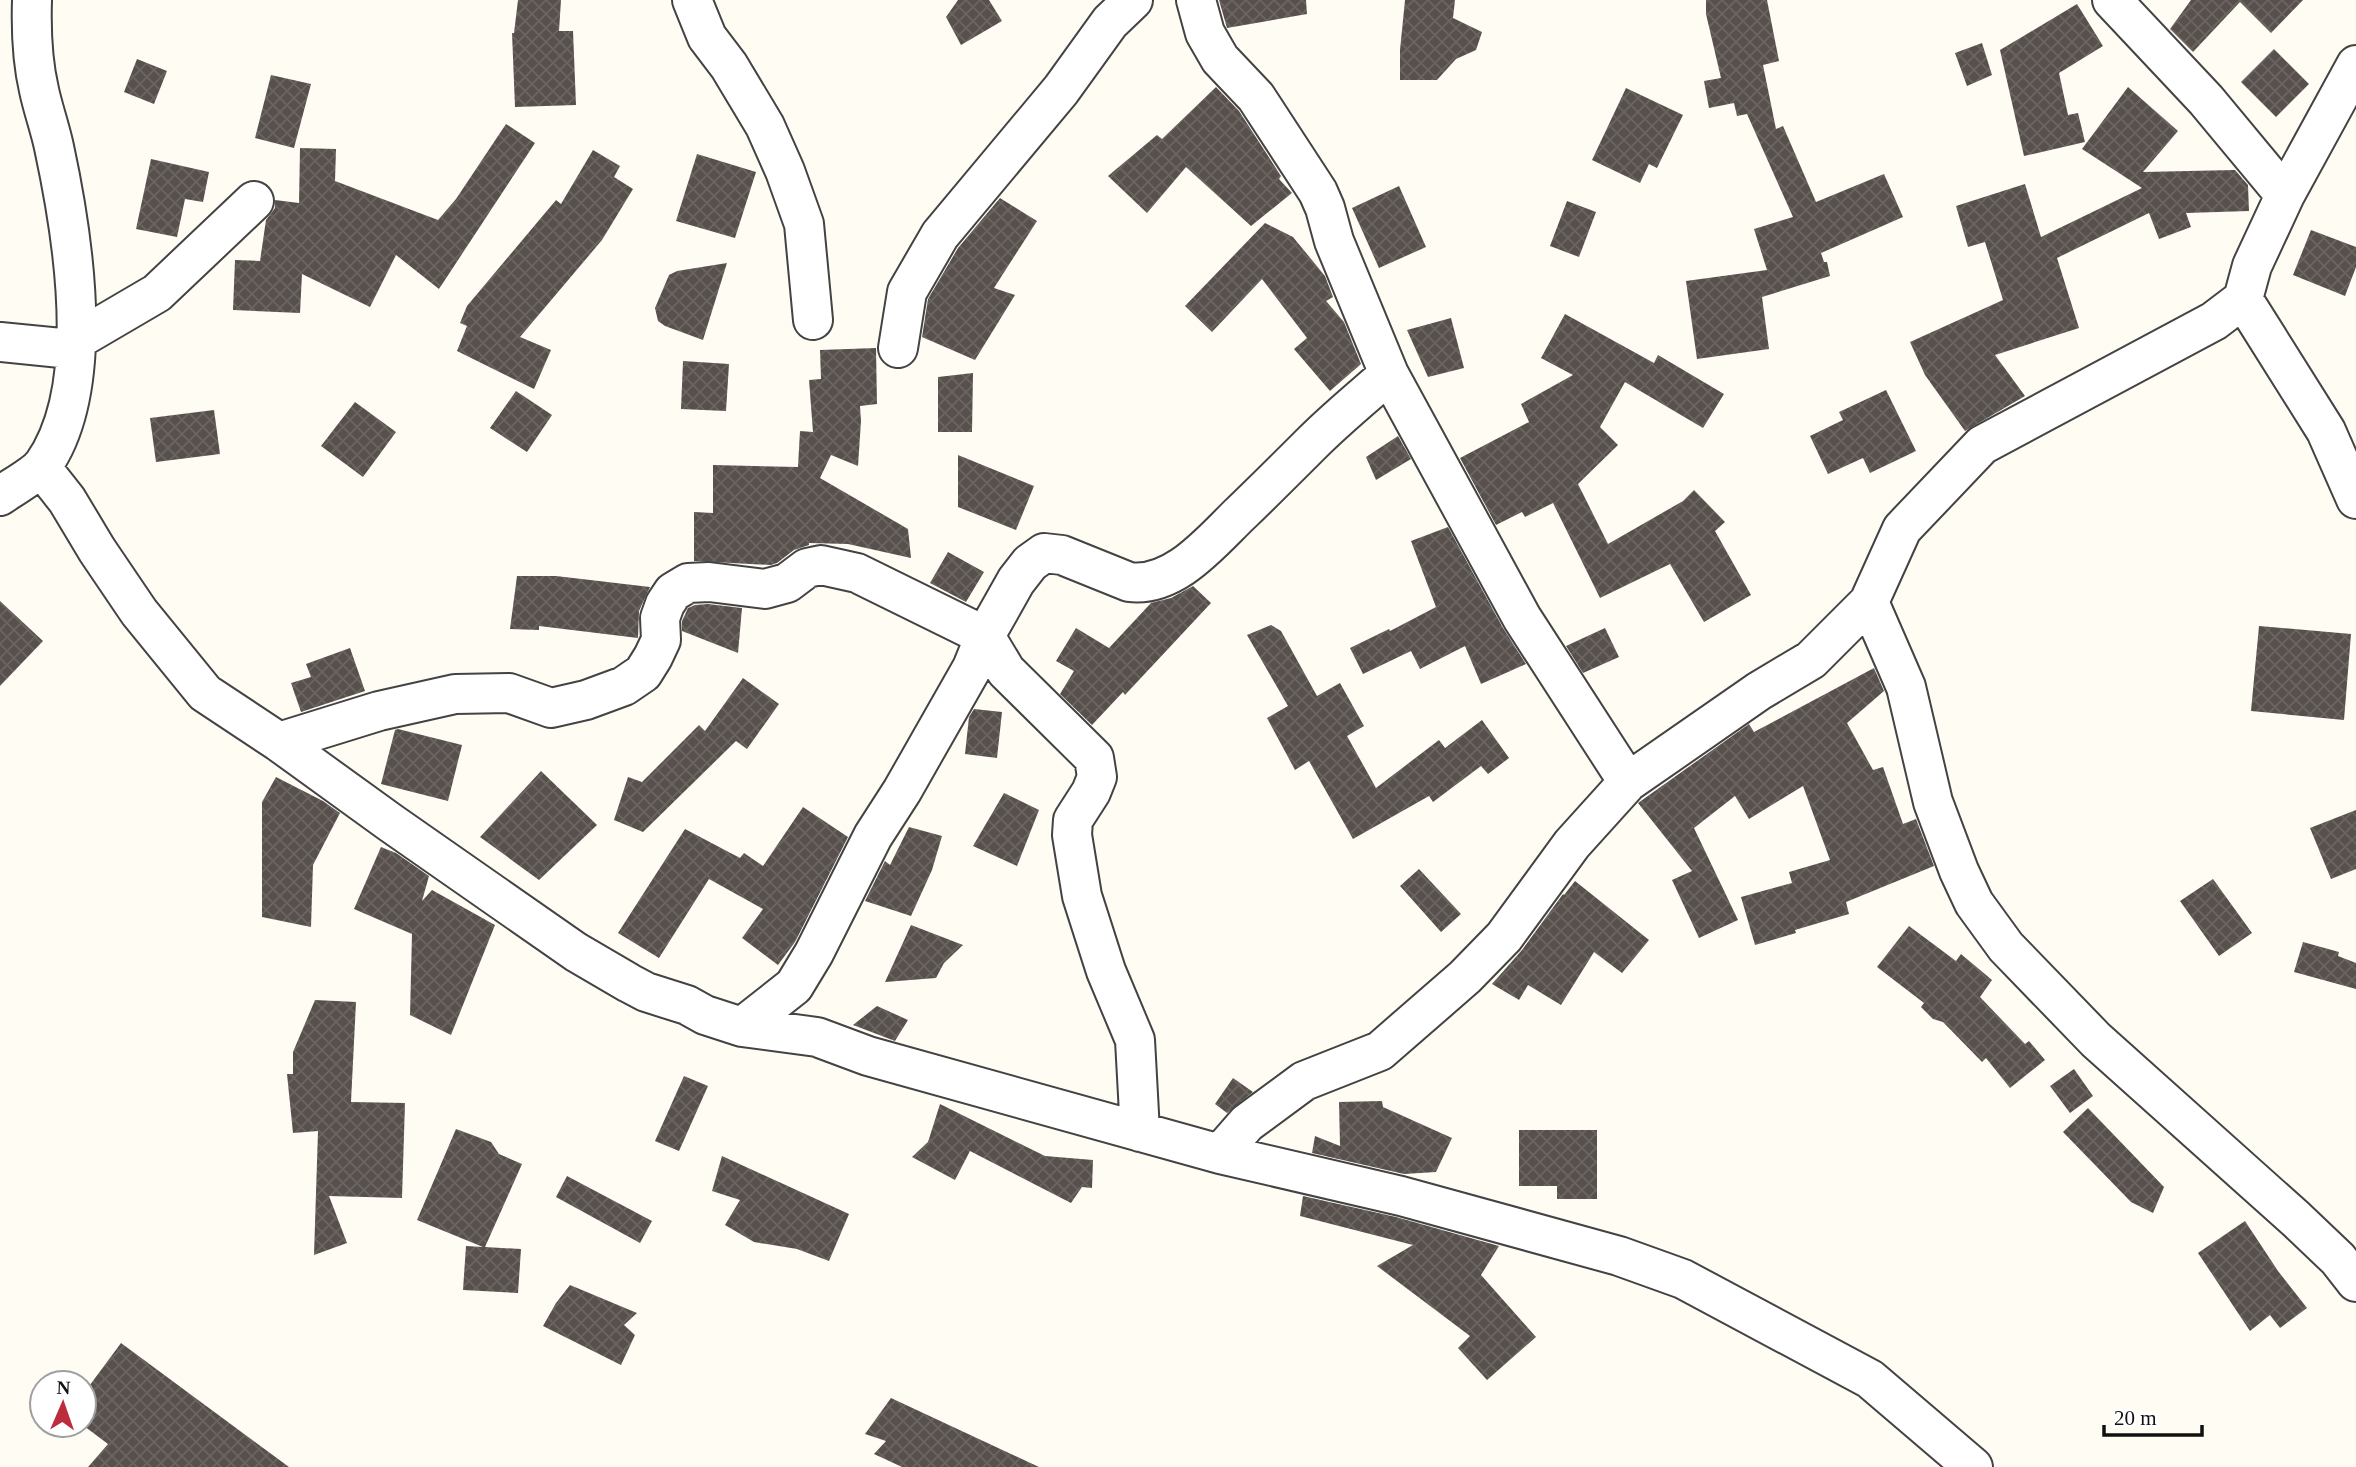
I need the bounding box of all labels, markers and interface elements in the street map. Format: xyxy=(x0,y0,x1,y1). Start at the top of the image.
north arrow xyxy=(28,1369,98,1439)
text: N xyxy=(56,1377,71,1398)
scale bar xyxy=(2104,1394,2202,1438)
text: 20 m xyxy=(2114,1406,2157,1430)

